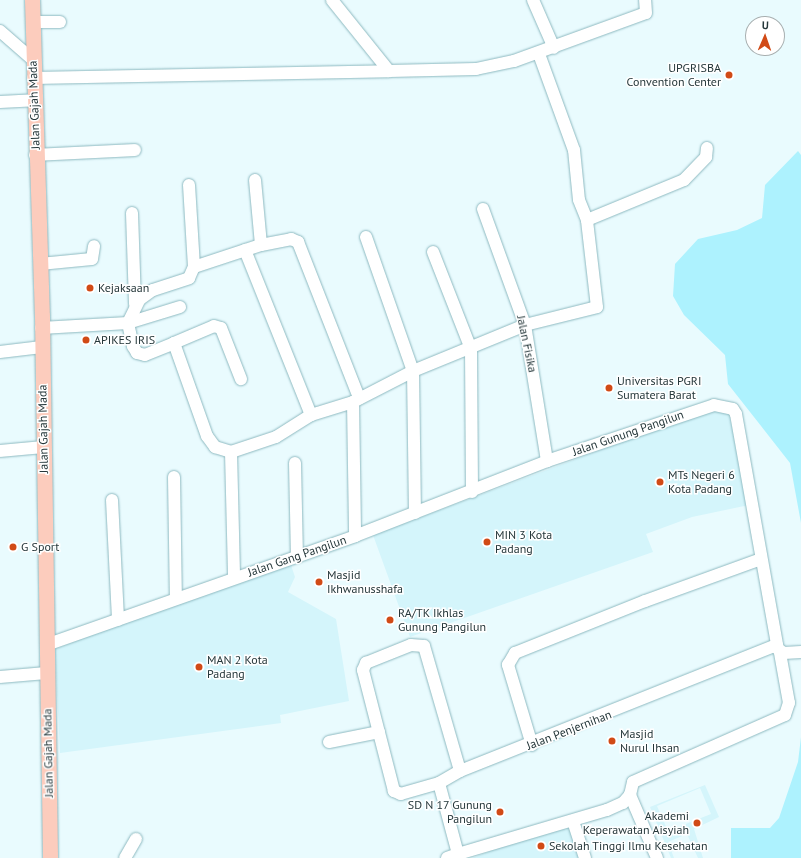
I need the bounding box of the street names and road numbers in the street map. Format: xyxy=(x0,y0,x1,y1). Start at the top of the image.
street label: Jalan Gajah Mada xyxy=(25,60,43,150)
street label: Jalan Fisika xyxy=(514,314,540,374)
street label: Jalan Gajah Mada xyxy=(35,385,51,473)
street label: Jalan Gunung Pangilun xyxy=(570,407,686,459)
street label: Jalan Gang Pangilun xyxy=(246,532,348,580)
street label: Jalan Penjernihan xyxy=(524,707,614,753)
street label: Jalan Gajah Mada xyxy=(40,709,56,797)

